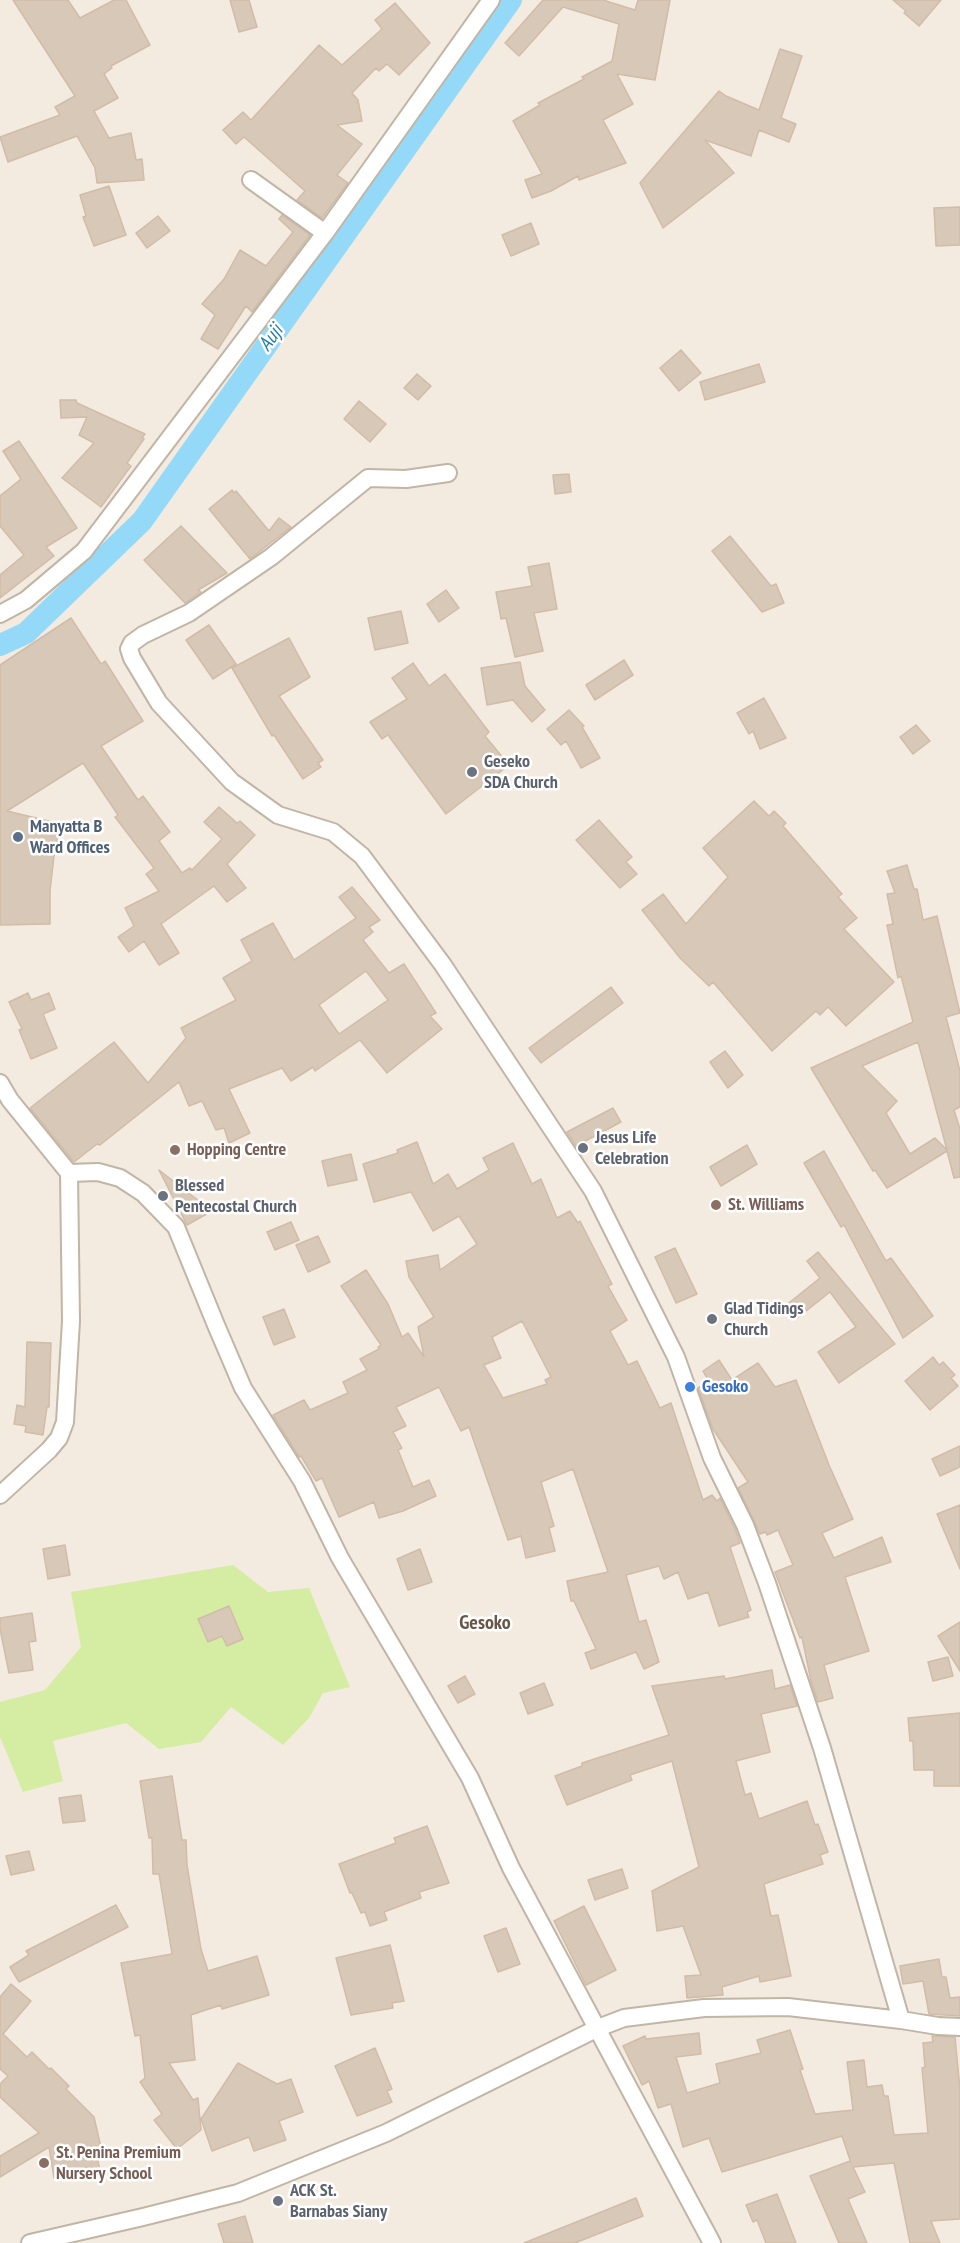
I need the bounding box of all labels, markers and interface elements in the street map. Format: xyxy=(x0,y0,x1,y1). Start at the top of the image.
water label: Auji xyxy=(253,320,289,356)
place label: Geseko SDA Church xyxy=(484,751,558,794)
marker: Geseko SDA Church xyxy=(465,765,479,779)
place label: Manyatta B Ward Offices xyxy=(30,816,110,858)
marker: Manyatta B Ward Offices xyxy=(11,830,25,844)
place label: Jesus Life Celebration xyxy=(595,1127,669,1170)
place label: Hopping Centre xyxy=(187,1139,286,1161)
marker: Jesus Life Celebration xyxy=(576,1141,590,1155)
marker: Hopping Centre xyxy=(168,1143,182,1157)
place label: Blessed Pentecostal Church xyxy=(175,1175,297,1218)
marker: Blessed Pentecostal Church xyxy=(156,1189,170,1203)
place label: St. Williams xyxy=(728,1194,804,1216)
marker: St. Williams xyxy=(709,1198,723,1212)
place label: Glad Tidings Church xyxy=(724,1298,804,1340)
marker: Glad Tidings Church xyxy=(705,1312,719,1326)
place label: Gesoko xyxy=(702,1376,748,1398)
marker: Gesoko xyxy=(683,1380,697,1394)
district label: Gesoko xyxy=(459,1611,511,1635)
place label: St. Penina Premium Nursery School xyxy=(56,2142,181,2184)
marker: St. Penina Premium Nursery School xyxy=(37,2156,51,2170)
place label: ACK St. Barnabas Siany xyxy=(290,2180,387,2222)
marker: ACK St. Barnabas Siany xyxy=(271,2194,285,2208)

